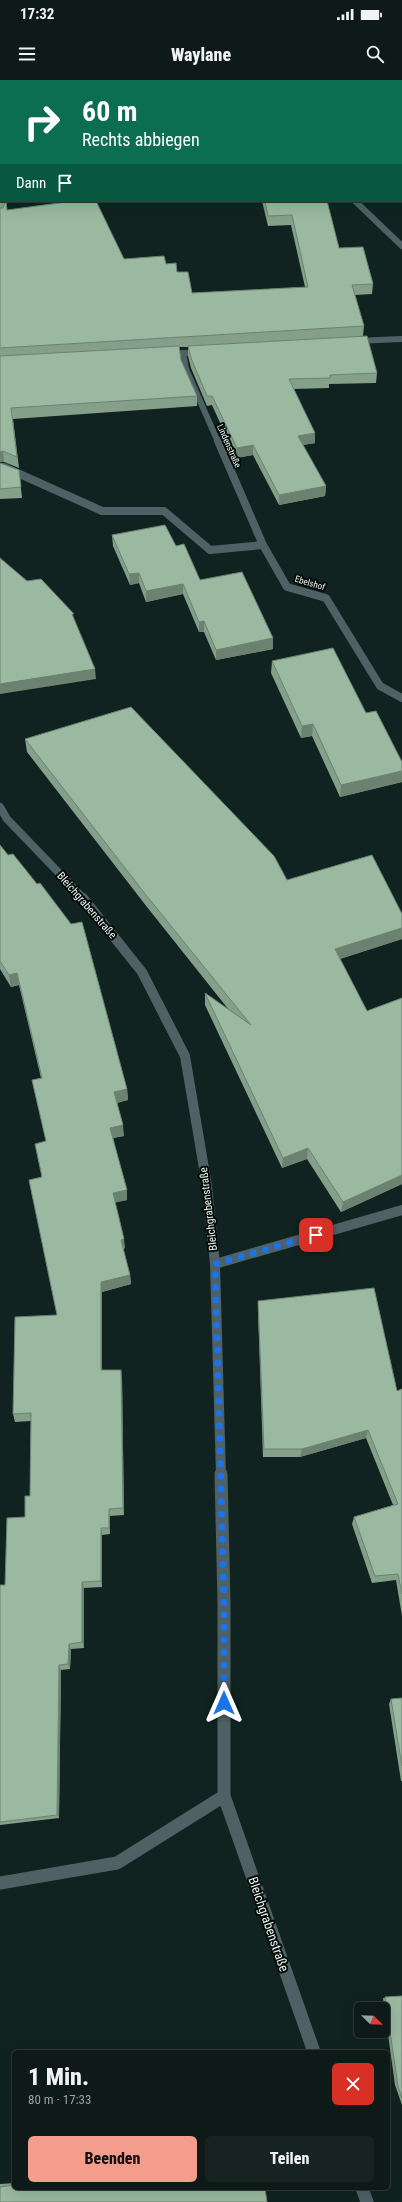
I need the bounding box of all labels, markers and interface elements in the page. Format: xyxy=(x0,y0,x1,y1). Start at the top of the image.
text: 17:32 xyxy=(20,5,54,23)
icon: menu xyxy=(16,43,38,65)
icon: search xyxy=(364,43,386,65)
text: Waylane xyxy=(171,44,231,65)
text: 60 m xyxy=(82,95,138,128)
icon: right xyxy=(16,96,68,148)
text: Rechts abbiegen xyxy=(82,129,200,150)
icon: arrive xyxy=(54,172,76,194)
text: Dann xyxy=(16,174,46,192)
street label: Lindenstraße xyxy=(215,423,243,469)
street label: Ebelshof xyxy=(294,574,326,592)
street label: Bleichgrabenstraße xyxy=(54,869,119,941)
street label: Bleichgrabenstraße xyxy=(197,1166,220,1251)
pin xyxy=(299,1218,333,1252)
icon: arrive xyxy=(305,1224,327,1246)
position arrow xyxy=(203,1682,245,1724)
street label: Bleichgrabenstraße xyxy=(245,1875,292,1973)
north arrow xyxy=(354,2002,390,2038)
map controls xyxy=(354,2002,390,2038)
text: 1 Min. xyxy=(28,2063,89,2091)
button: close xyxy=(332,2063,374,2105)
text: 80 m · 17:33 xyxy=(28,2092,91,2107)
button: Beenden xyxy=(28,2136,197,2182)
button: Teilen xyxy=(205,2136,374,2182)

